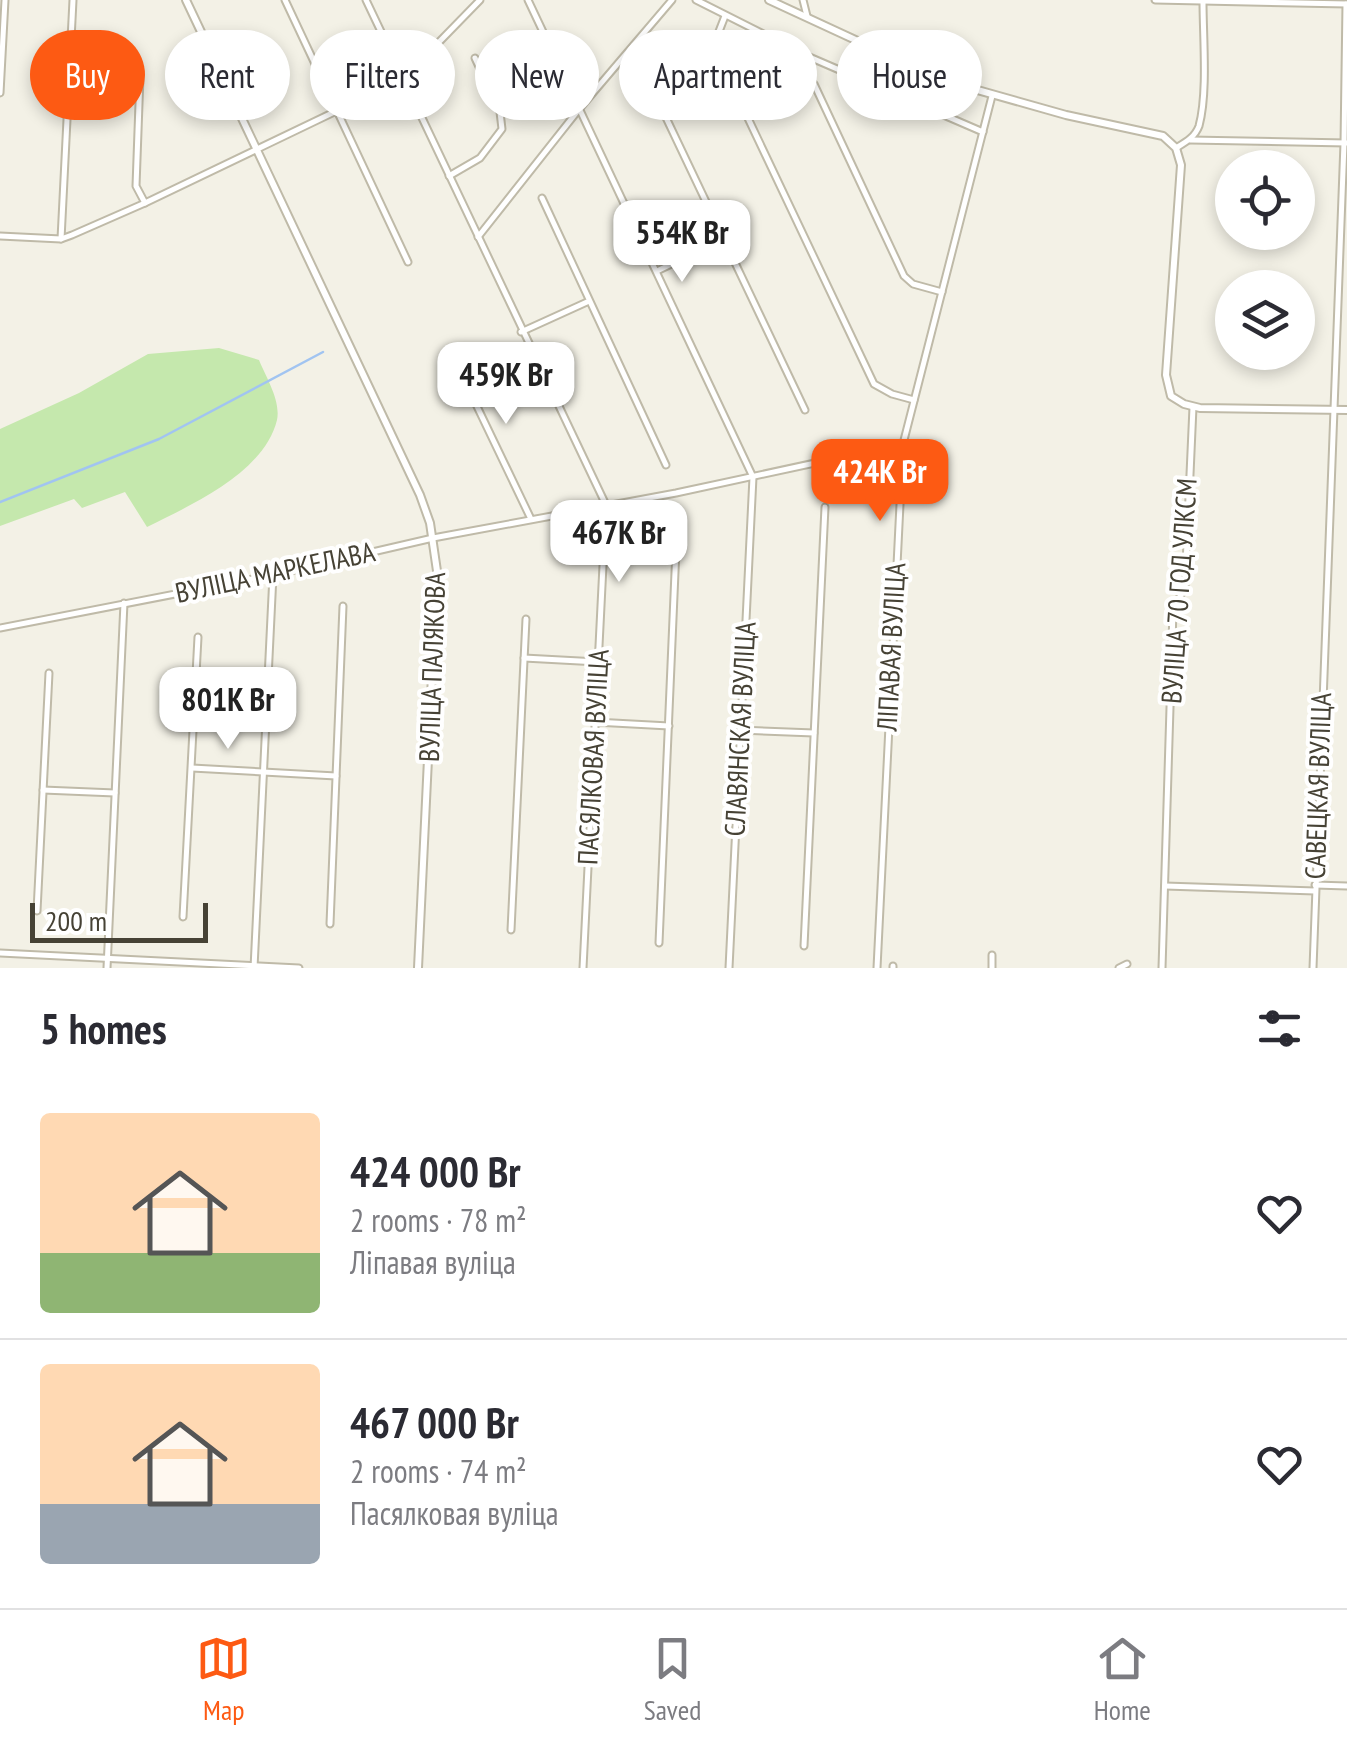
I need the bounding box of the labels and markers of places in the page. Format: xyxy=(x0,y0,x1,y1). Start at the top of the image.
pin: 554K Br xyxy=(590,200,774,285)
pin: 459K Br xyxy=(414,342,598,427)
pin: 424K Br xyxy=(788,439,972,524)
pin: 467K Br xyxy=(527,500,711,585)
pin: 801K Br xyxy=(136,667,320,752)

